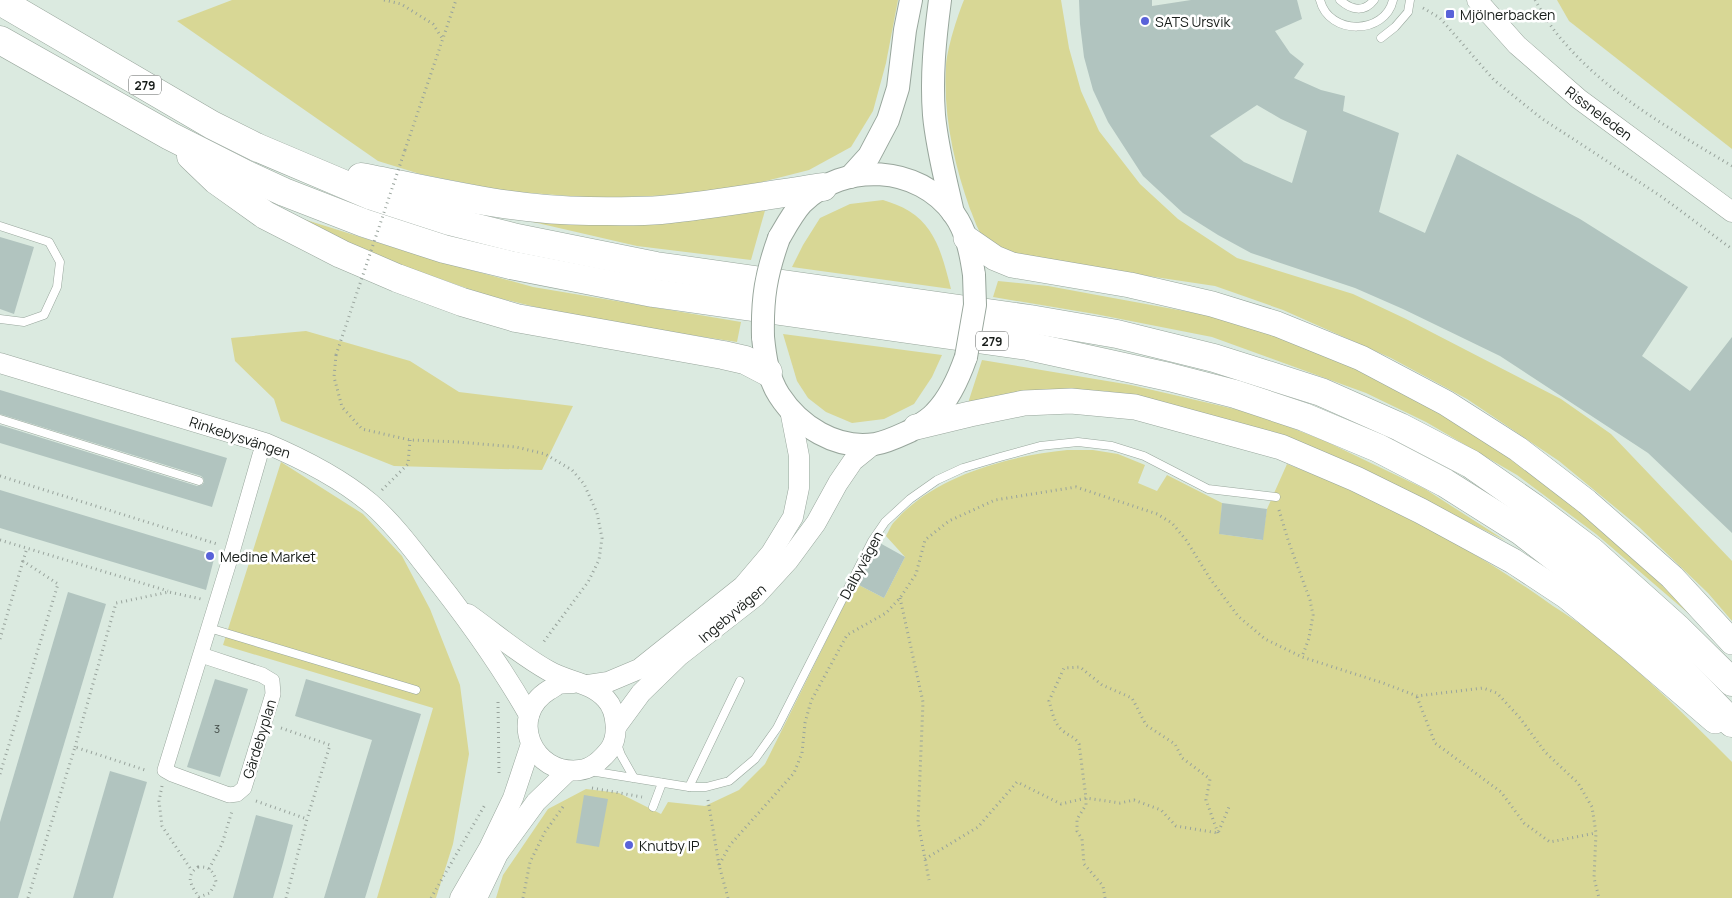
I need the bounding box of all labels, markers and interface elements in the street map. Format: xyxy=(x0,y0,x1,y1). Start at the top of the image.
place label: Mjölnerbacken xyxy=(1460,5,1555,24)
marker: Mjölnerbacken xyxy=(1444,8,1456,20)
place label: SATS Ursvik xyxy=(1155,12,1231,31)
marker: SATS Ursvik xyxy=(1139,15,1151,27)
road number: 279 xyxy=(129,76,161,94)
street label: Rissneleden xyxy=(1562,82,1636,144)
road number: 279 xyxy=(976,332,1008,351)
street label: Rinkebysvängen xyxy=(187,412,293,462)
street label: Dalbyvägen xyxy=(835,528,887,602)
place label: Medine Market xyxy=(220,547,316,566)
marker: Medine Market xyxy=(204,550,216,562)
street label: Ingebyvägen xyxy=(694,579,770,647)
street label: Gärdebyplan xyxy=(238,697,280,781)
house number: 3 xyxy=(214,721,220,736)
place label: Knutby IP xyxy=(639,836,700,855)
marker: Knutby IP xyxy=(623,839,635,851)

